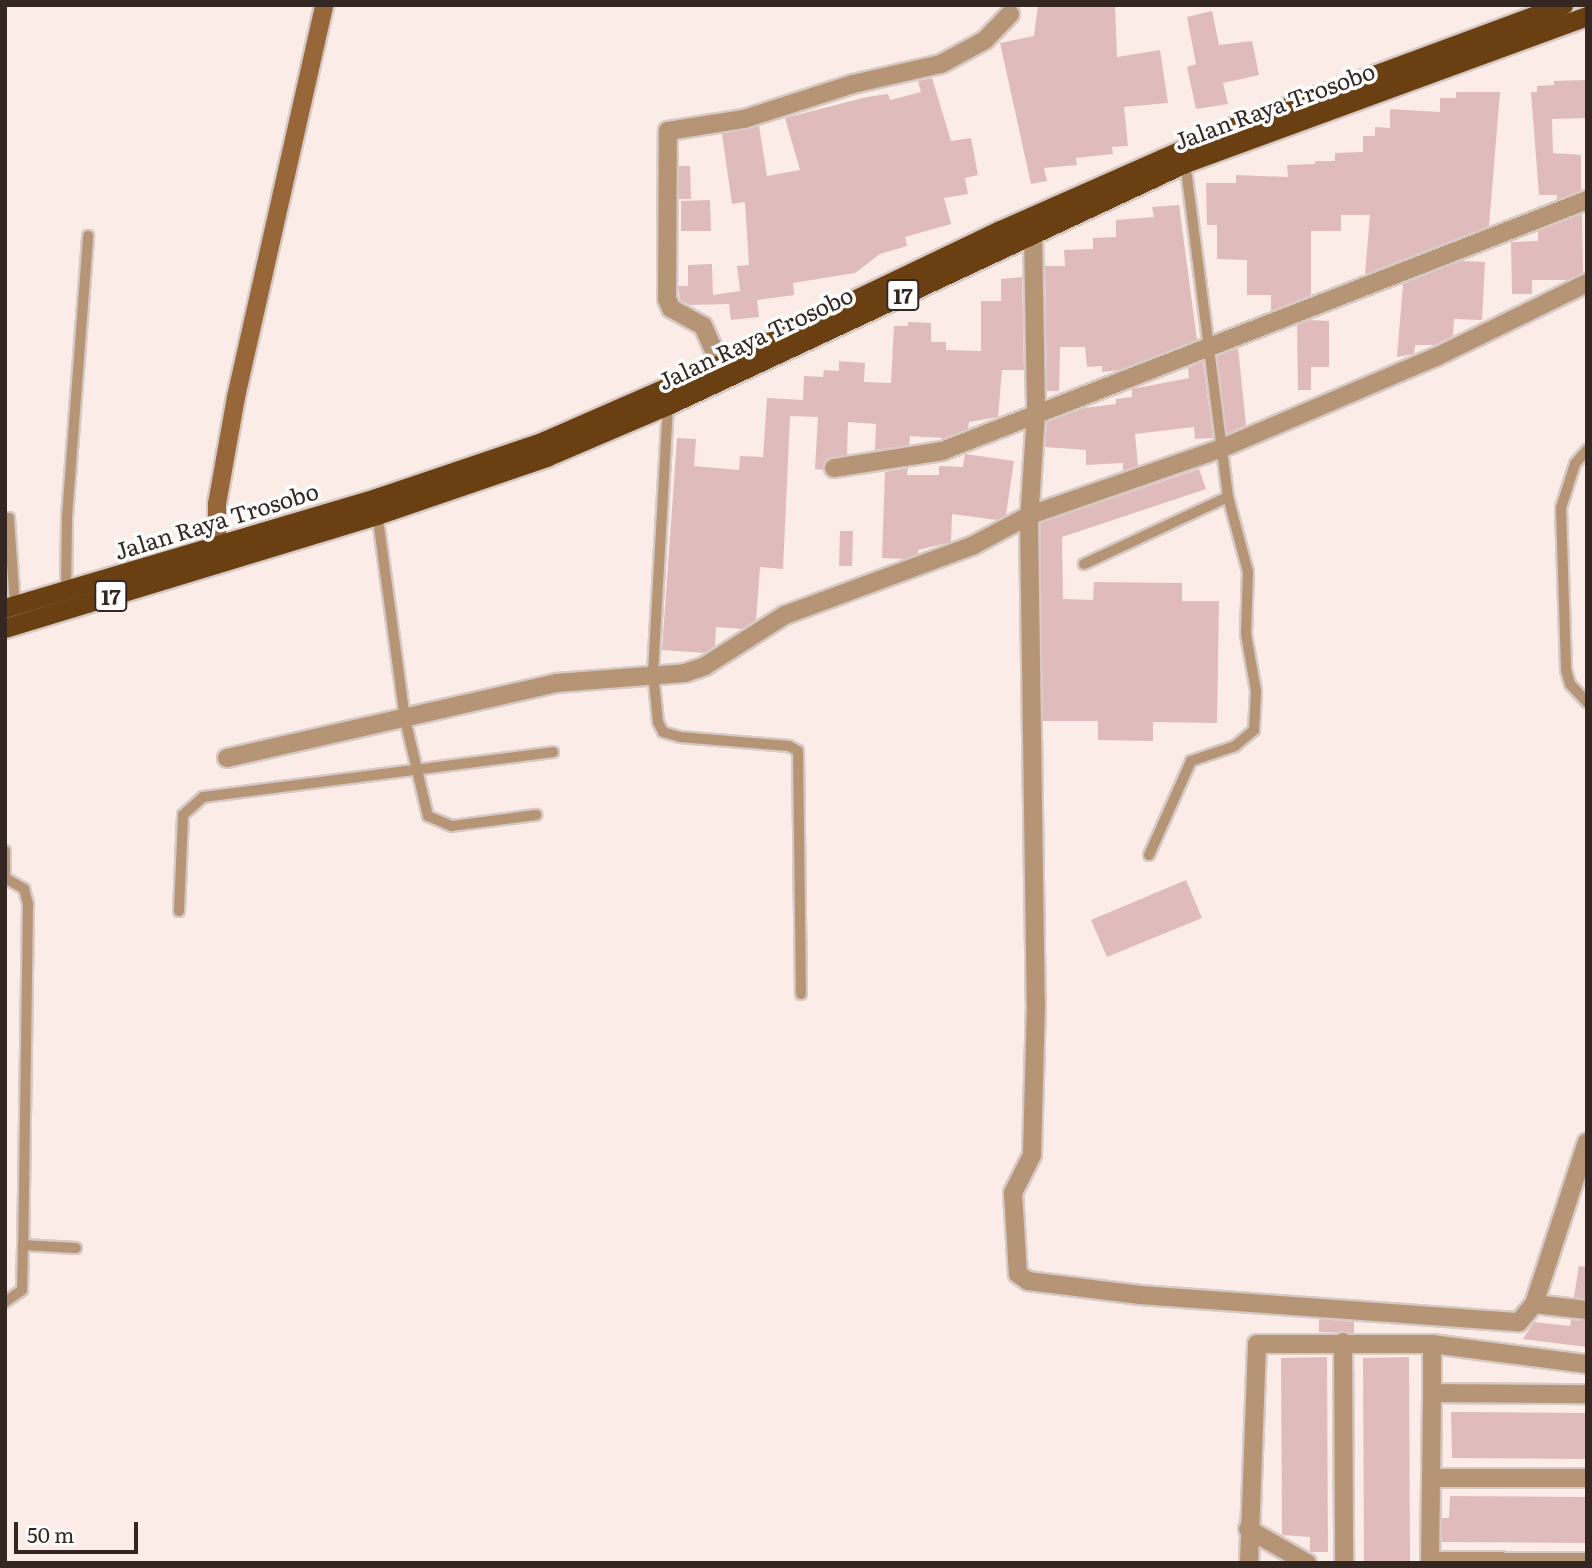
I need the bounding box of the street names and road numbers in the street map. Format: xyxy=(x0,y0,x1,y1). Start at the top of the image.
street label: Jalan Raya Trosobo xyxy=(1170,56,1378,154)
road number: 17 xyxy=(886,278,920,312)
street label: Jalan Raya Trosobo xyxy=(653,280,857,394)
street label: Jalan Raya Trosobo xyxy=(111,476,321,564)
road number: 17 xyxy=(94,578,128,614)

